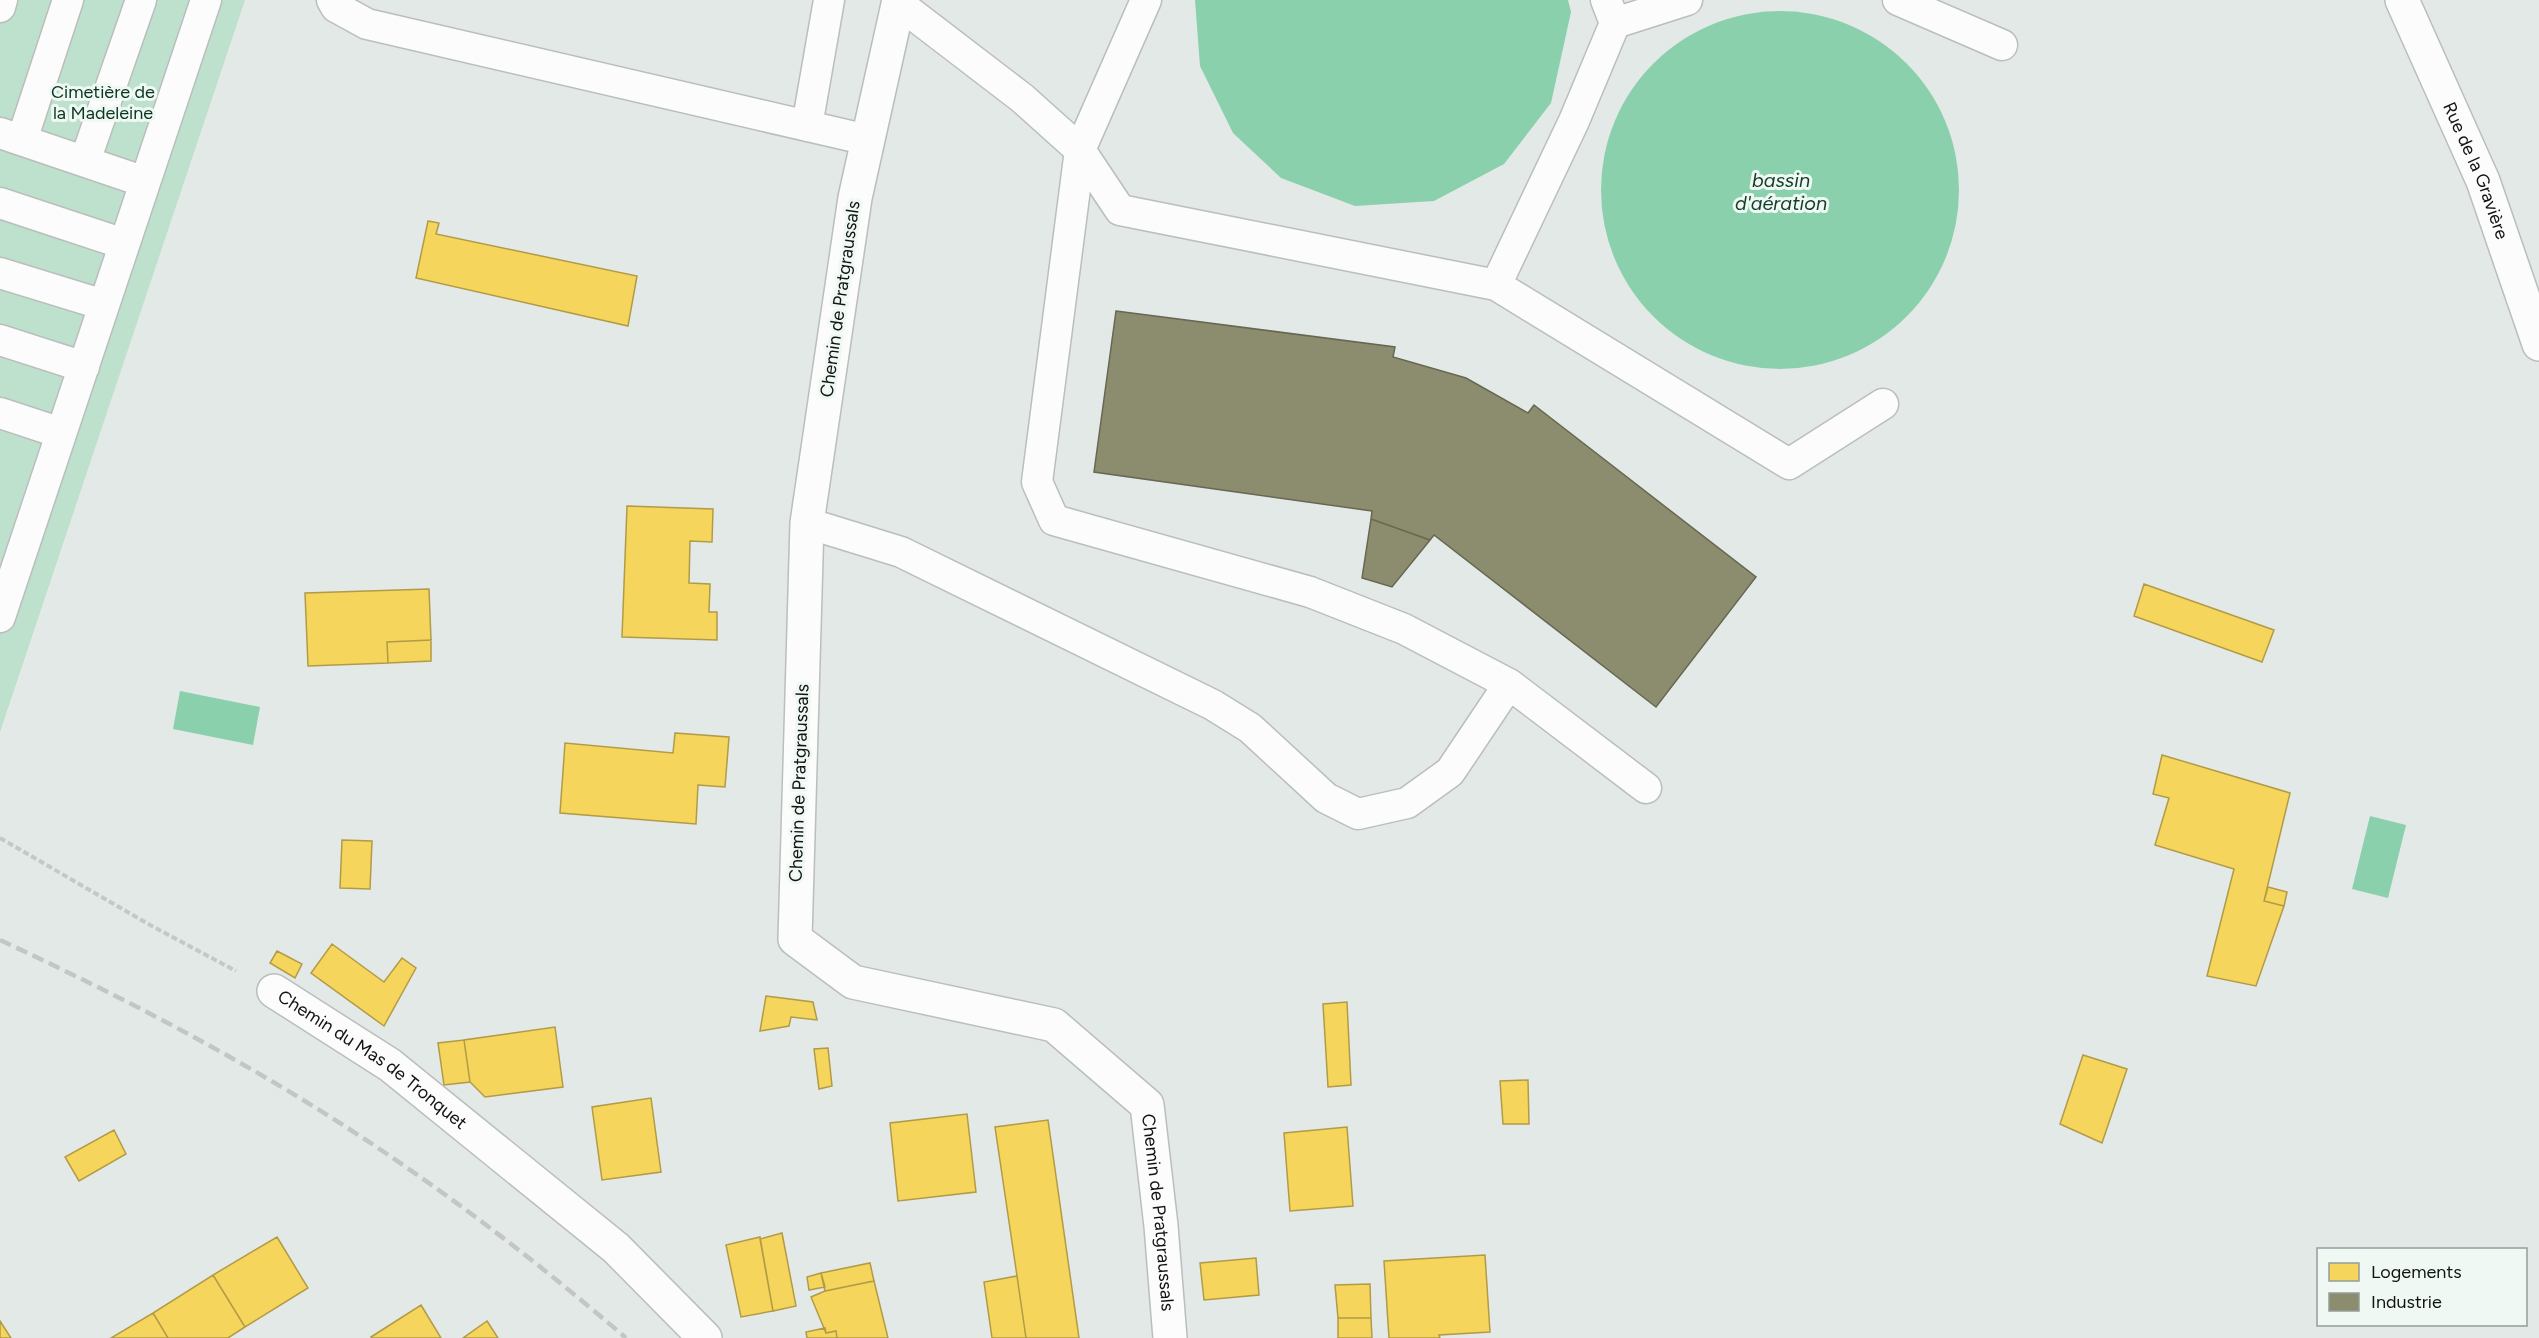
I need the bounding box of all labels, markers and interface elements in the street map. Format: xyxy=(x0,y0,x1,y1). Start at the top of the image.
park label: Cimetière de la Madeleine xyxy=(51,81,155,124)
street label: Rue de la Gravière xyxy=(2438,99,2513,242)
water label: bassin d'aération xyxy=(1735,168,1827,215)
street label: Chemin de Pratgraussals xyxy=(815,199,865,399)
street label: Chemin de Pratgraussals xyxy=(785,684,813,882)
street label: Chemin du Mas de Tronquet xyxy=(274,985,472,1134)
street label: Chemin de Pratgraussals xyxy=(1137,1113,1179,1312)
legend xyxy=(2317,1248,2527,1326)
text: Logements xyxy=(2371,1261,2462,1283)
text: Industrie xyxy=(2371,1291,2442,1313)

